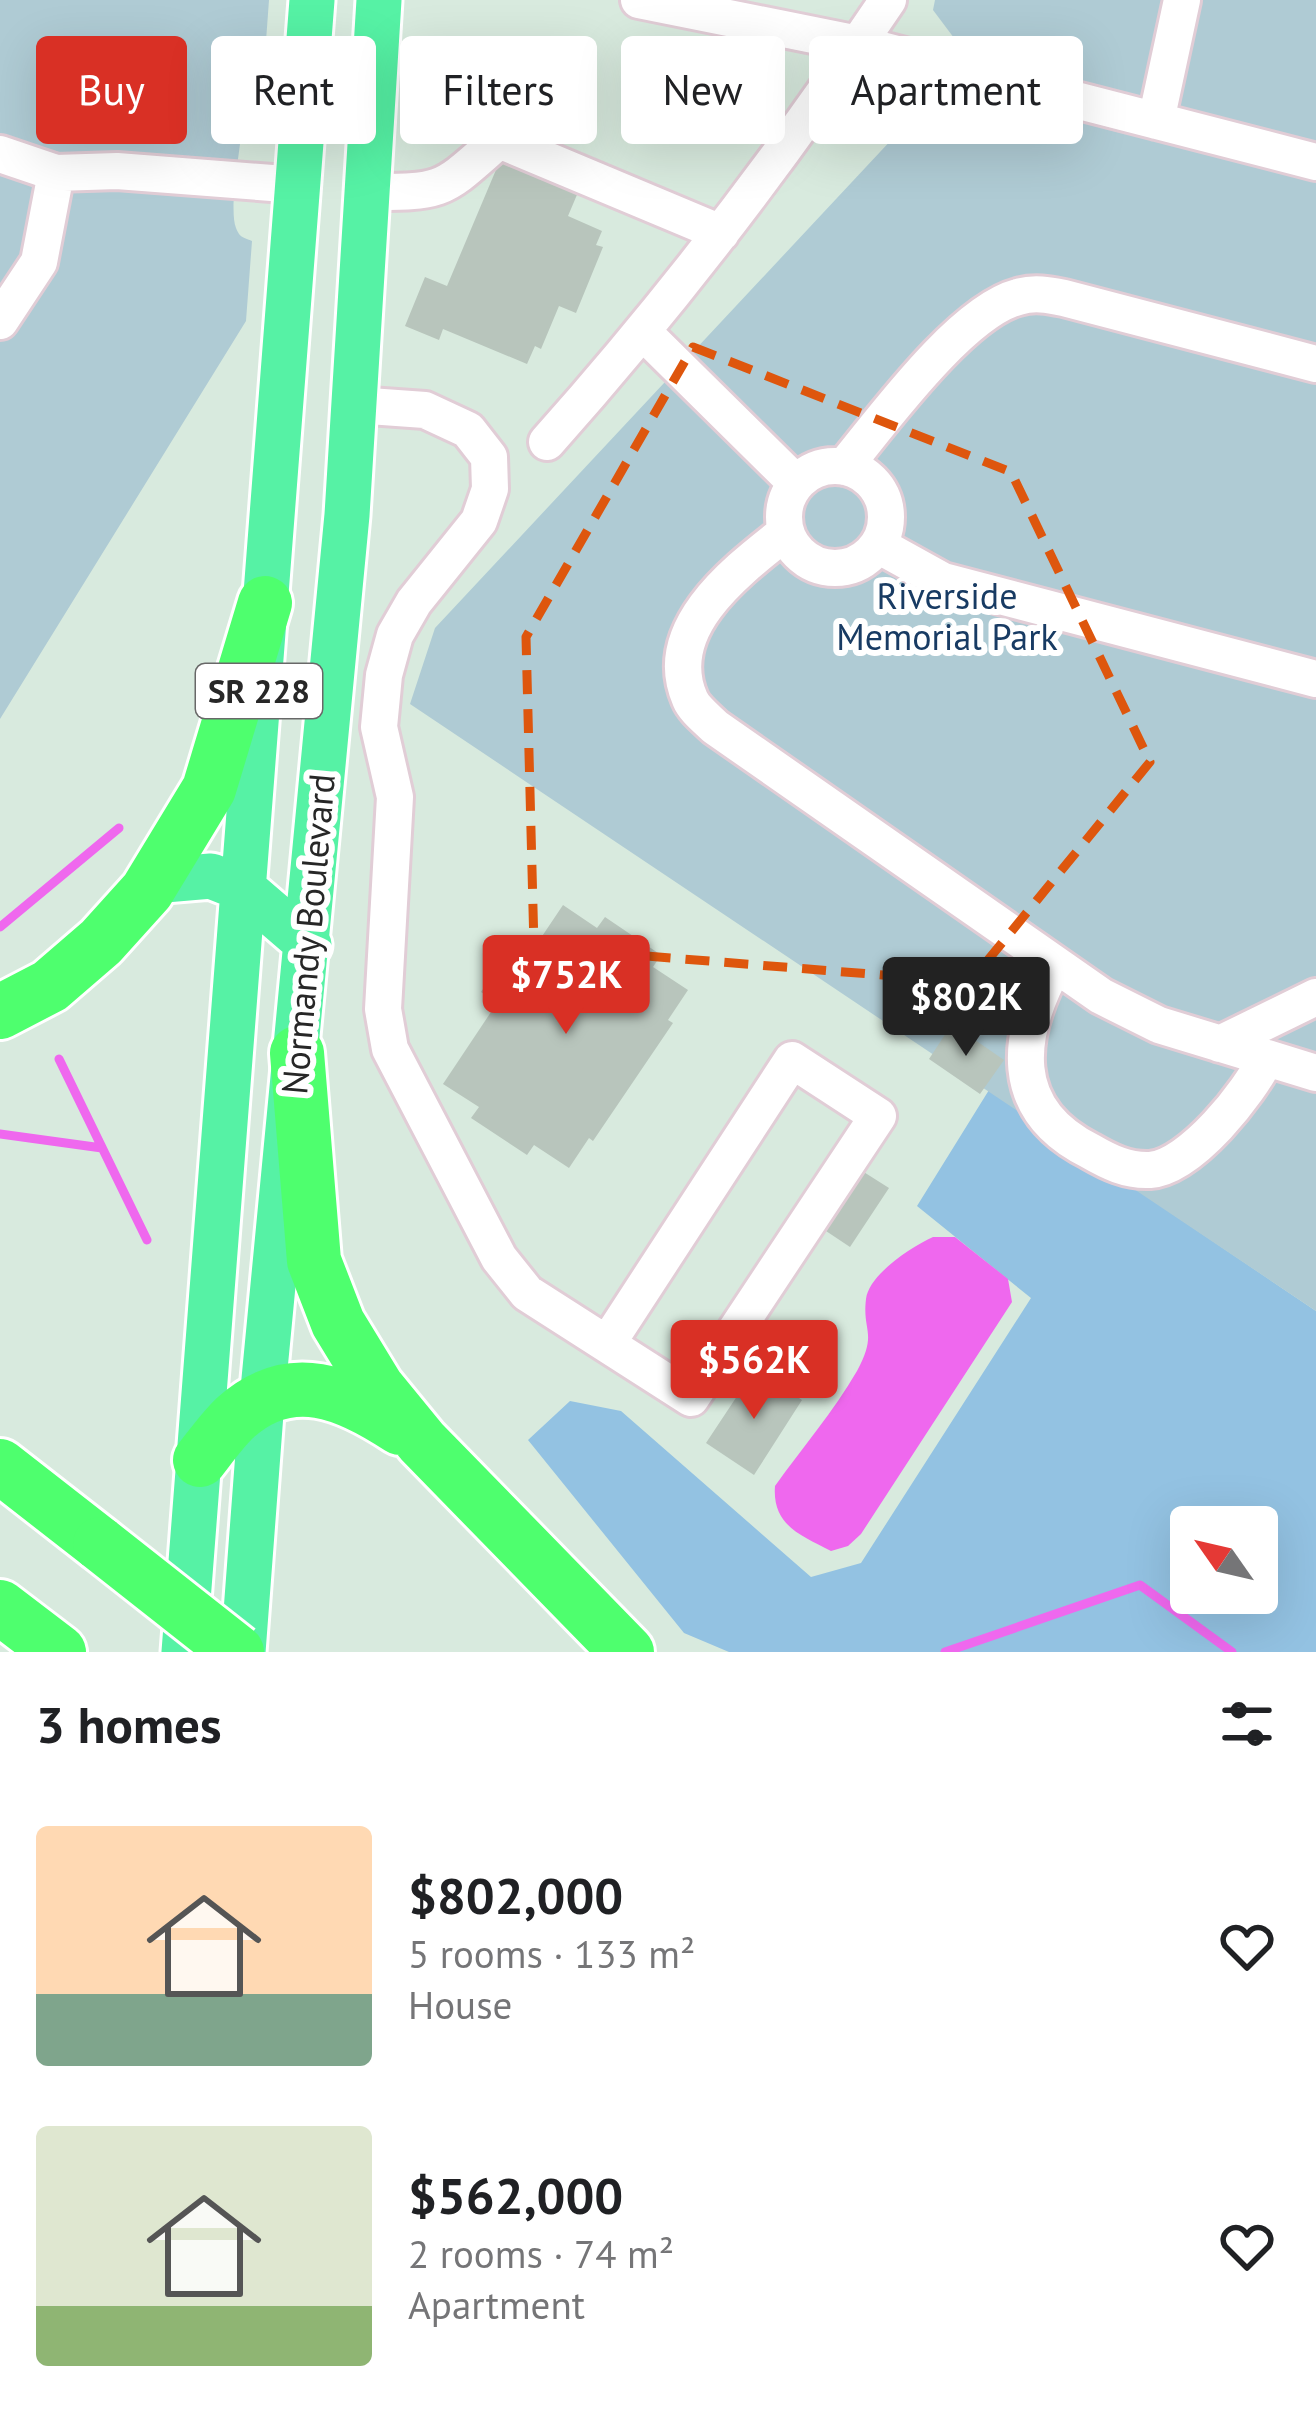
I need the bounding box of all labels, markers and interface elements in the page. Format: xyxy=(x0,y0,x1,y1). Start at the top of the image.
chip: Buy xyxy=(36,36,187,144)
chip: Rent xyxy=(211,36,376,144)
chip: Filters xyxy=(400,36,597,144)
chip: New xyxy=(621,36,785,144)
chip: Apartment xyxy=(809,36,1083,144)
park label: Riverside Memorial Park xyxy=(836,572,1058,660)
road number: SR 228 xyxy=(196,664,322,718)
street label: Normandy Boulevard xyxy=(270,772,345,1096)
pin: $752K xyxy=(482,935,650,1037)
text: $752K xyxy=(510,948,622,999)
pin: $802K xyxy=(882,957,1050,1059)
text: $802K xyxy=(910,970,1022,1021)
pin: $562K xyxy=(670,1320,838,1422)
text: $562K xyxy=(698,1333,810,1384)
north arrow xyxy=(1170,1506,1278,1614)
map controls xyxy=(1170,1506,1278,1614)
text: 3 homes xyxy=(36,1691,222,1757)
icon: filters xyxy=(1214,1691,1280,1757)
text: $802,000 xyxy=(408,1862,623,1928)
icon: home xyxy=(132,1874,276,2018)
icon: heart xyxy=(1214,1913,1280,1979)
text: 5 rooms · 133 m² xyxy=(408,1928,695,1979)
text: House xyxy=(408,1979,512,2030)
text: $562,000 xyxy=(408,2162,623,2228)
icon: home xyxy=(132,2174,276,2318)
icon: heart xyxy=(1214,2213,1280,2279)
text: 2 rooms · 74 m² xyxy=(408,2228,674,2279)
text: Apartment xyxy=(408,2279,585,2330)

